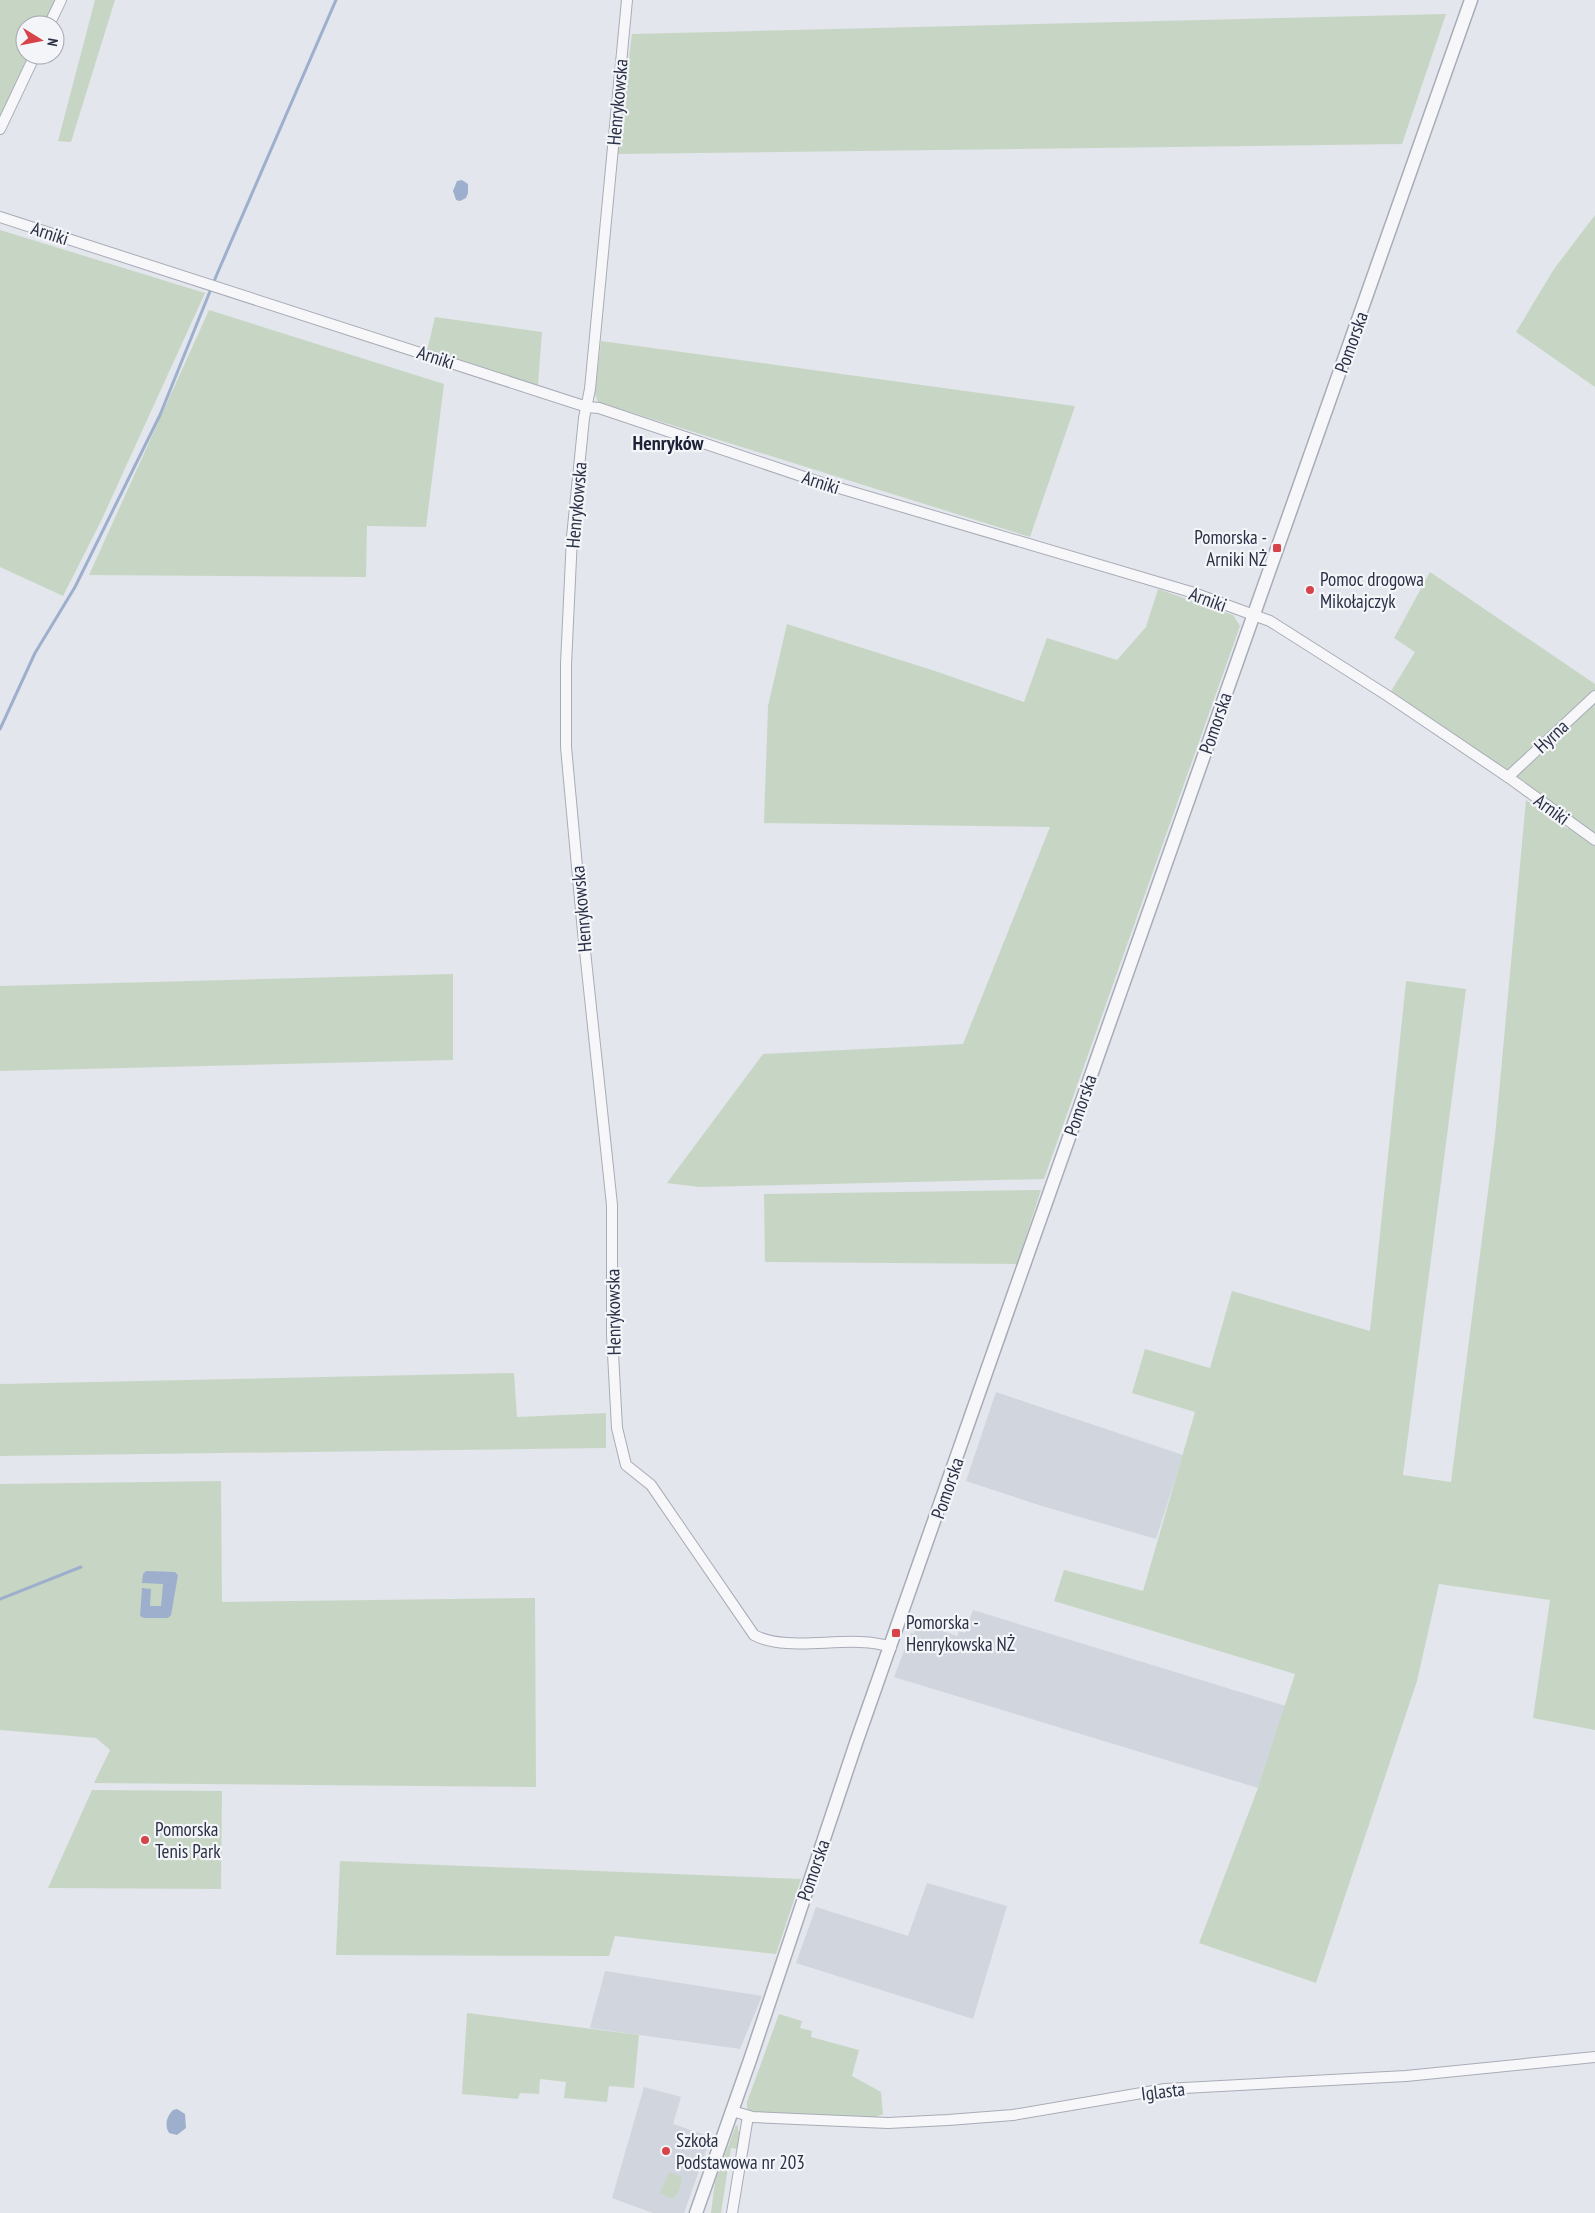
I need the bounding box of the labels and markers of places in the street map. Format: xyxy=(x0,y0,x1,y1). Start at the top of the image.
place label: Pomorska - Arniki NŻ xyxy=(1194,525,1267,571)
marker: Pomorska - Arniki NŻ xyxy=(1271,542,1283,554)
place label: Pomoc drogowa Mikołajczyk xyxy=(1320,567,1424,613)
marker: Pomoc drogowa Mikołajczyk xyxy=(1304,584,1316,596)
place label: Pomorska - Henrykowska NŻ xyxy=(906,1610,1015,1656)
marker: Pomorska - Henrykowska NŻ xyxy=(890,1627,902,1639)
place label: Pomorska Tenis Park xyxy=(155,1817,221,1863)
marker: Pomorska Tenis Park xyxy=(139,1834,151,1846)
place label: Szkoła Podstawowa nr 203 xyxy=(676,2128,805,2174)
marker: Szkoła Podstawowa nr 203 xyxy=(660,2145,672,2157)

